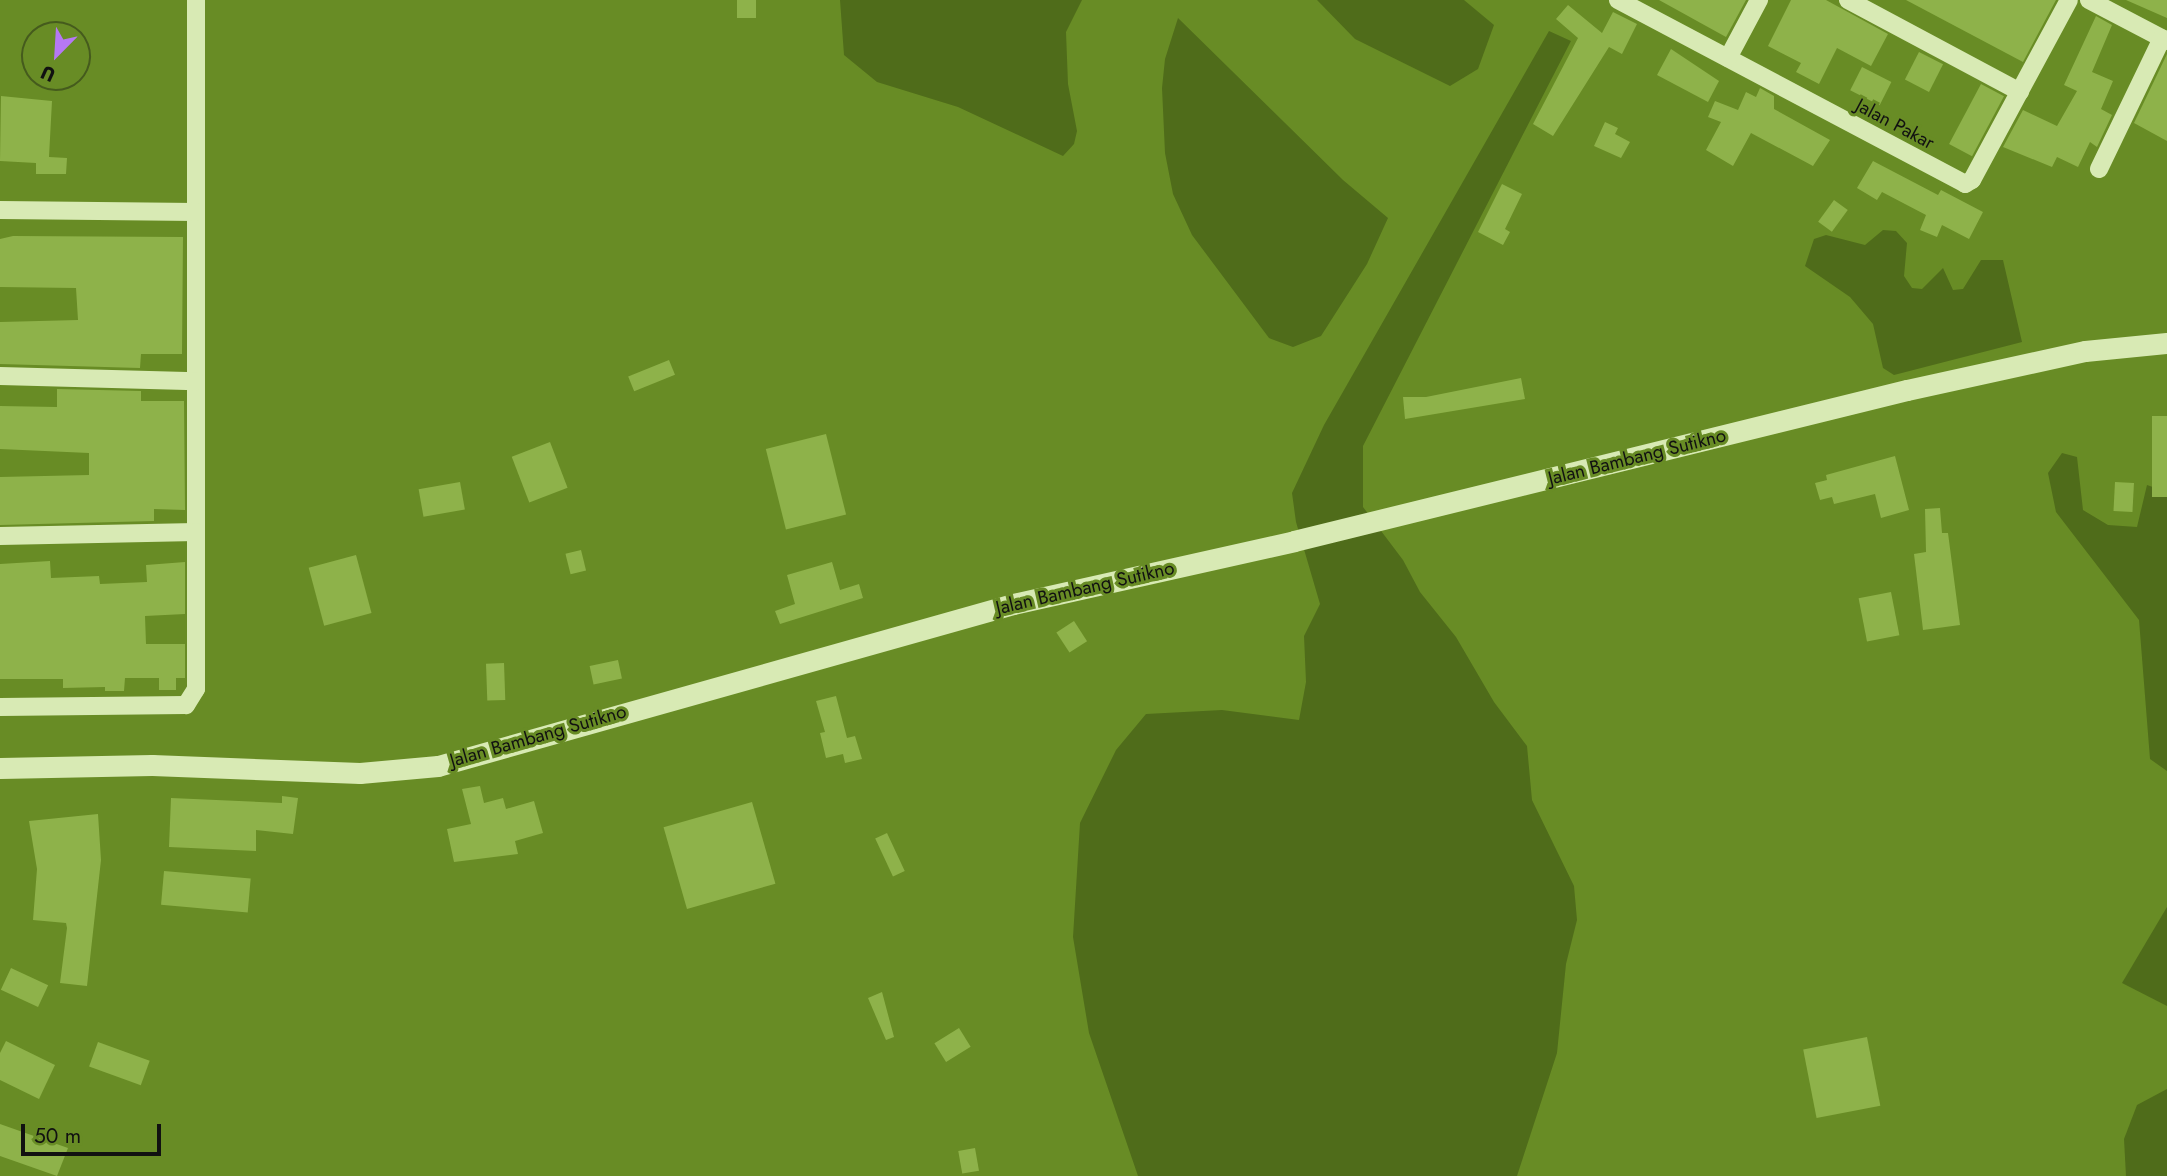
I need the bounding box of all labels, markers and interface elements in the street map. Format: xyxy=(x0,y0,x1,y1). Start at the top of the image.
north arrow xyxy=(21,21,91,91)
text: U xyxy=(36,59,60,89)
street label: Jalan Pakar xyxy=(1852,94,1938,154)
street label: Jalan Bambang Sutikno xyxy=(1546,424,1728,490)
street label: Jalan Bambang Sutikno xyxy=(994,556,1176,620)
street label: Jalan Bambang Sutikno xyxy=(447,700,629,772)
scale bar xyxy=(24,1110,164,1154)
text: 50 m xyxy=(34,1121,81,1151)

